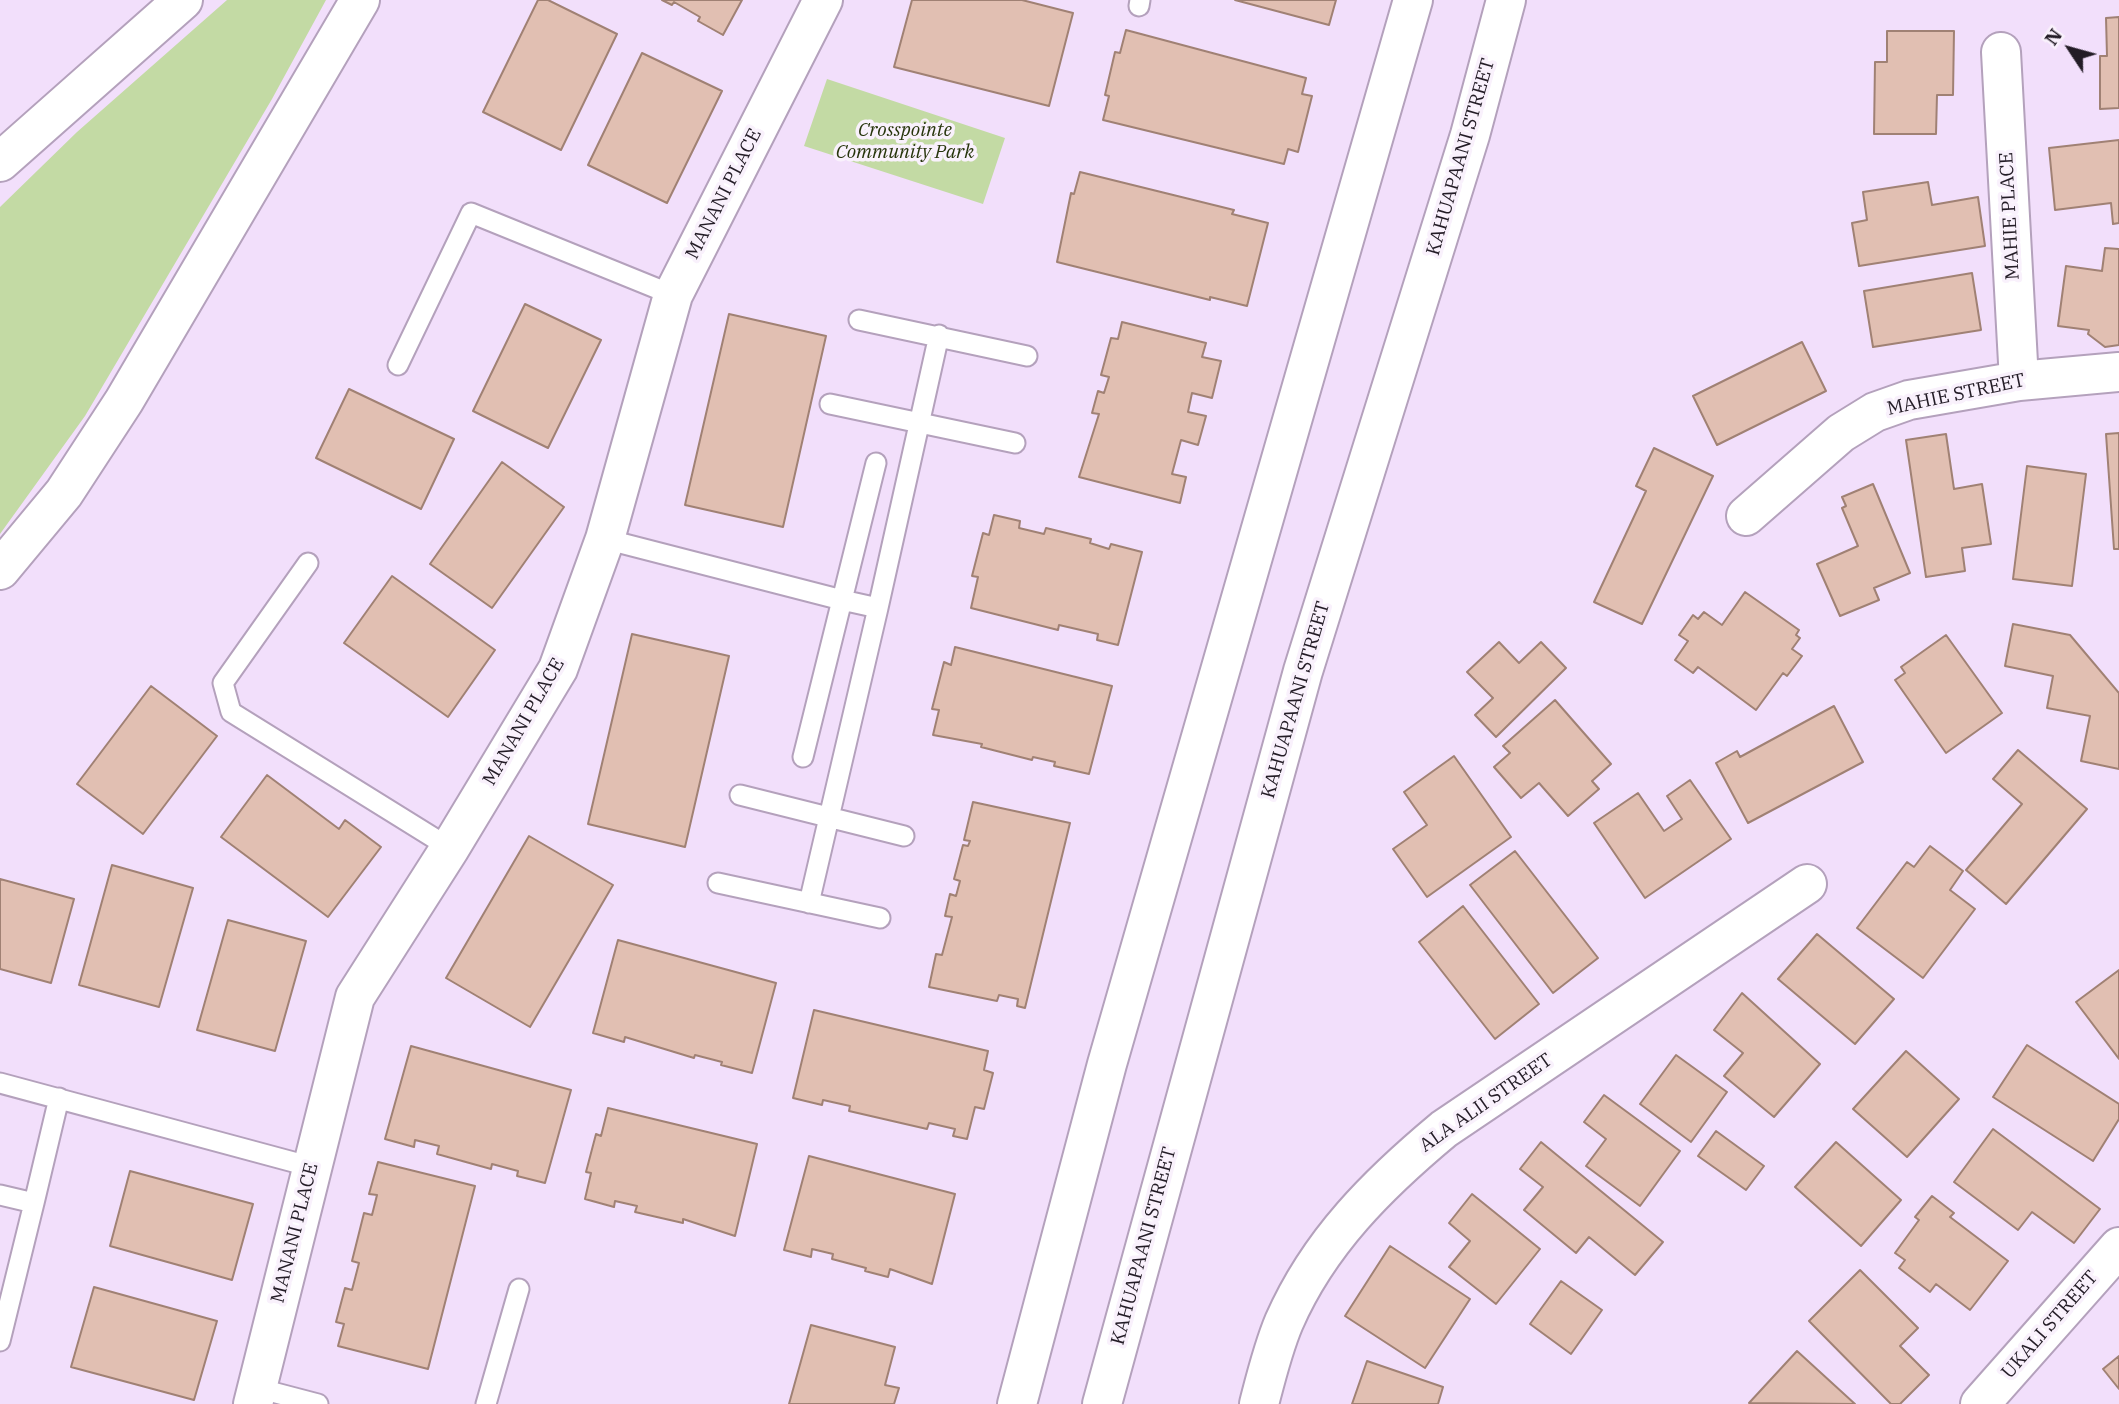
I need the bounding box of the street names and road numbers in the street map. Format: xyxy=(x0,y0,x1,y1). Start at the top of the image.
street label: KAHUAPAANI STREET xyxy=(1422,56,1500,258)
street label: MANANI PLACE xyxy=(681,125,767,263)
street label: MAHIE PLACE xyxy=(1995,151,2025,281)
street label: MAHIE STREET xyxy=(1885,369,2027,421)
street label: KAHUAPAANI STREET xyxy=(1257,599,1335,801)
street label: MANANI PLACE xyxy=(478,654,570,790)
street label: ALA ALII STREET xyxy=(1415,1049,1557,1157)
street label: KAHUAPAANI STREET xyxy=(1107,1145,1181,1347)
street label: MANANI PLACE xyxy=(267,1161,323,1305)
street label: UKALI STREET xyxy=(1997,1266,2103,1384)

